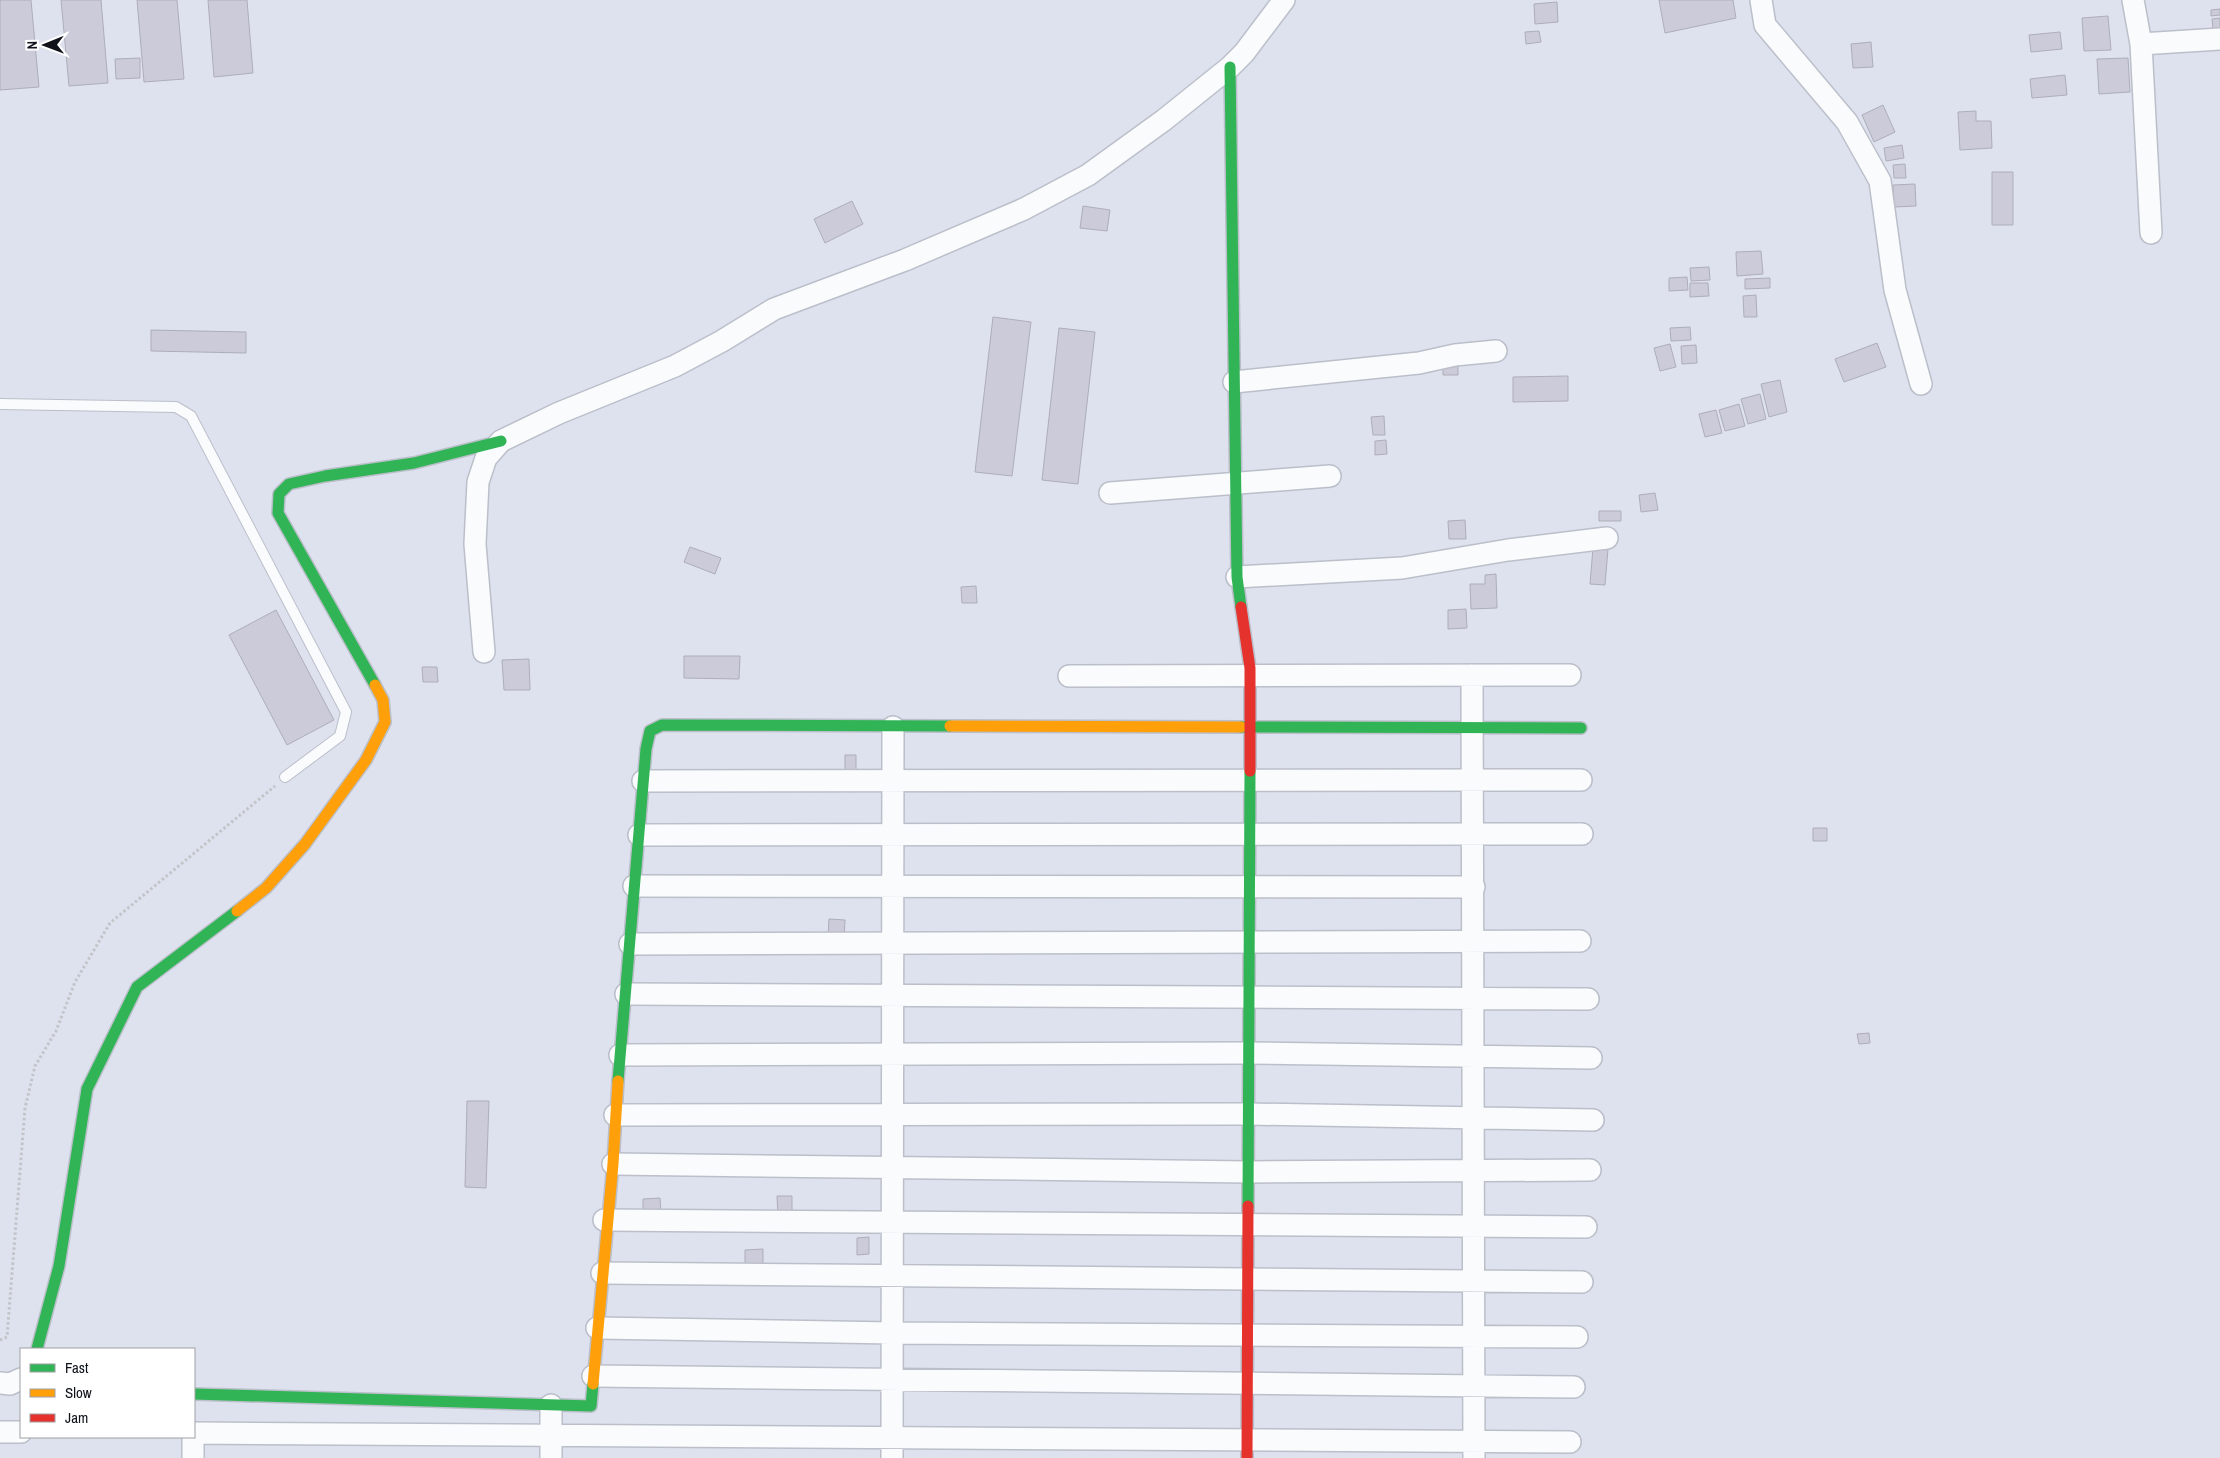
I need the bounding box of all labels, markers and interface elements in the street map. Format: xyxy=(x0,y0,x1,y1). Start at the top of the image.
north arrow xyxy=(20,20,70,70)
text: N xyxy=(23,41,41,50)
legend xyxy=(20,1348,195,1438)
text: Fast xyxy=(65,1357,89,1378)
text: Slow xyxy=(65,1382,92,1403)
text: Jam xyxy=(65,1407,88,1428)

